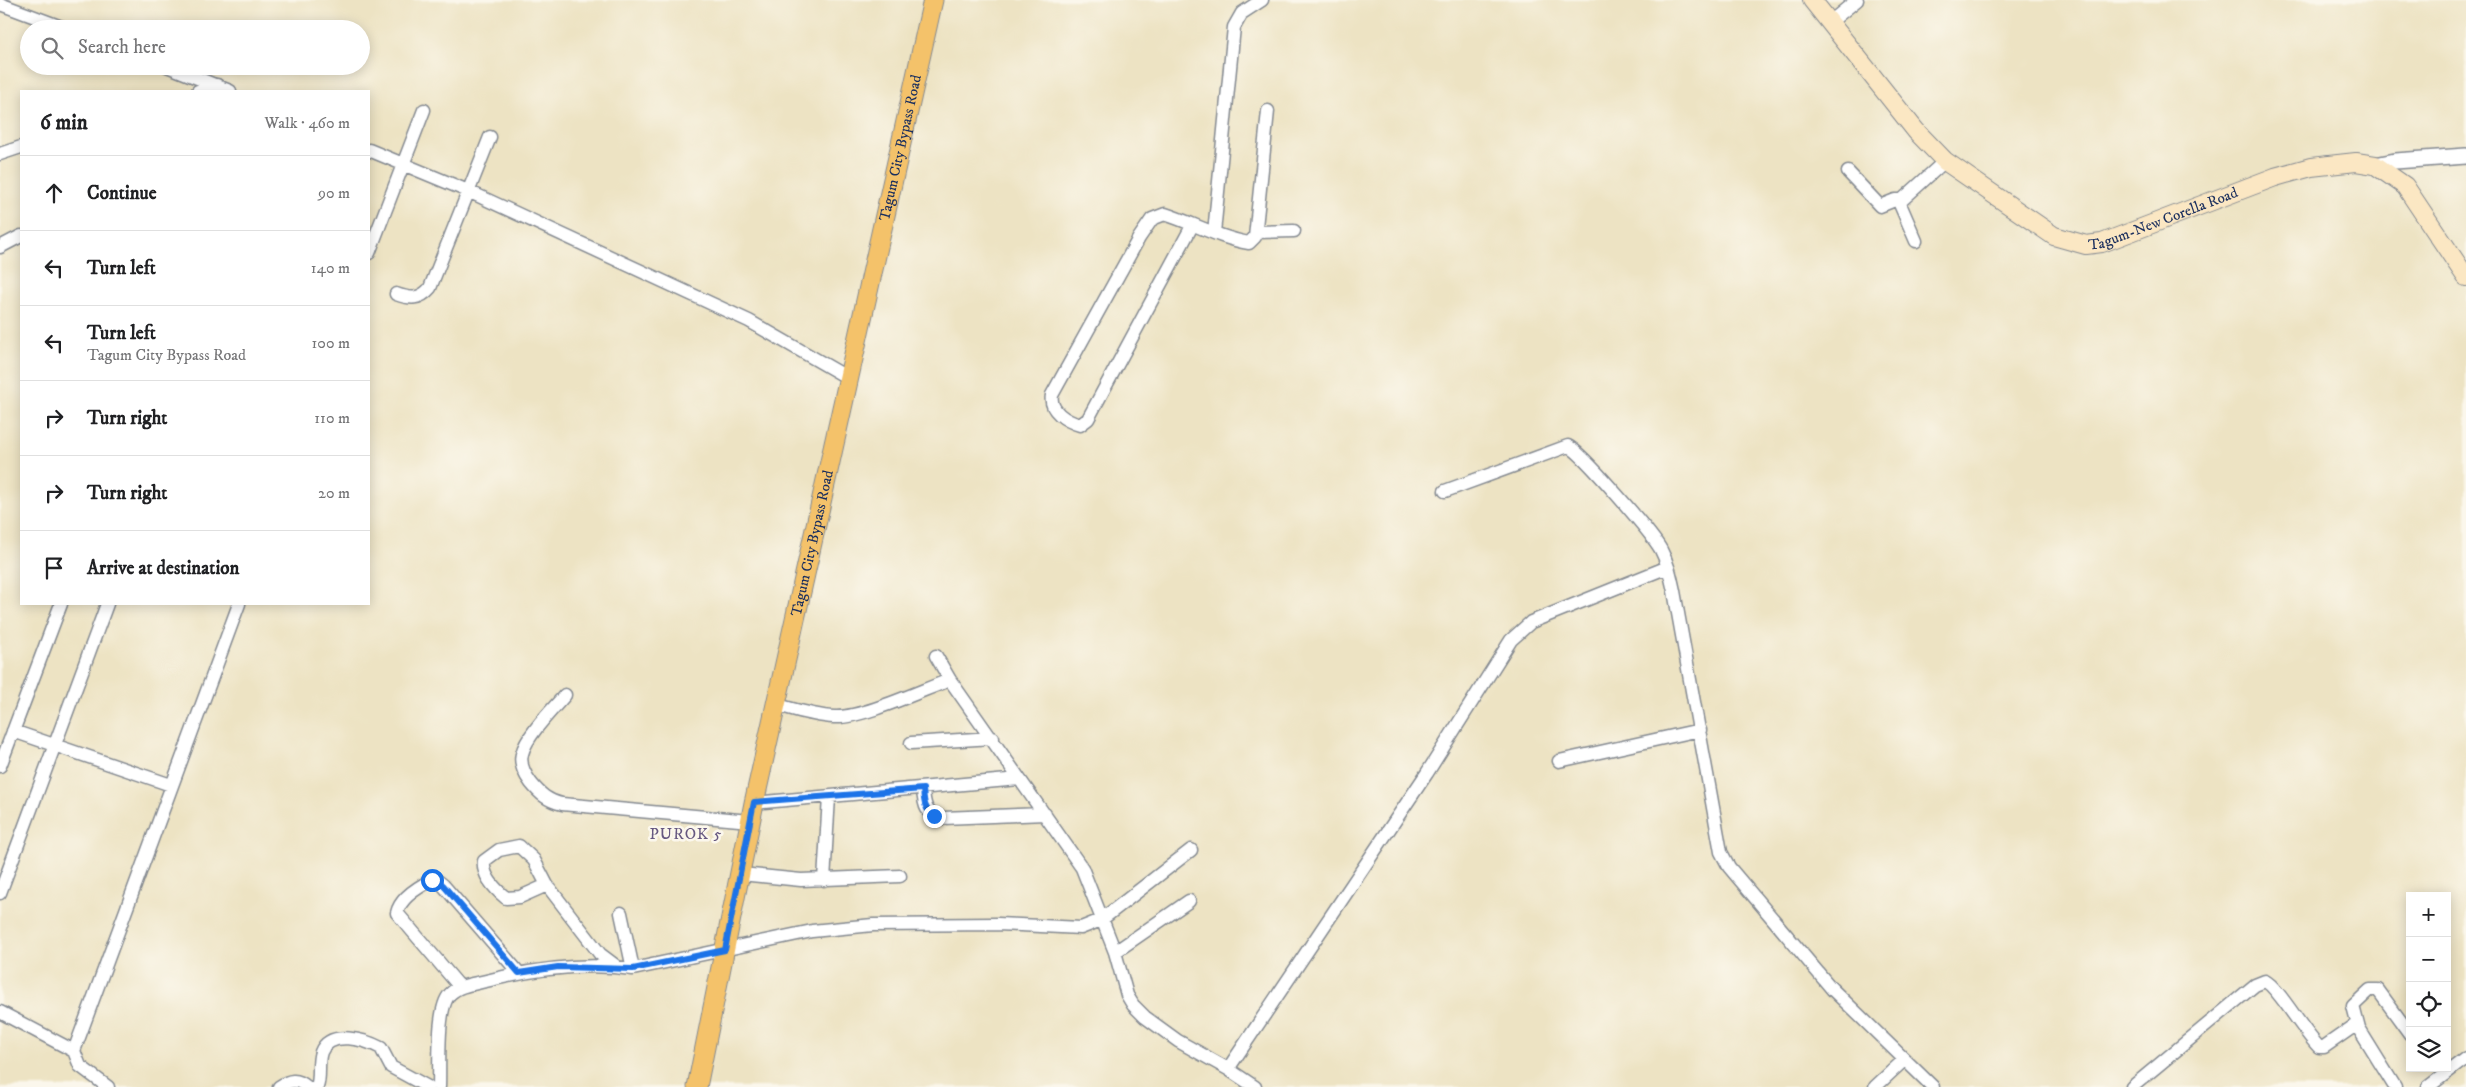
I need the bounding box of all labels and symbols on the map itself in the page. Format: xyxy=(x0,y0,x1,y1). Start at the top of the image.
street label: Tagum City Bypass Road xyxy=(875,72,926,223)
street label: Tagum-New Corella Road xyxy=(2087,182,2241,254)
street label: Tagum City Bypass Road xyxy=(786,468,838,618)
route end xyxy=(923,805,946,828)
district label: PUROK 5 xyxy=(650,824,722,844)
route start xyxy=(421,869,444,892)

